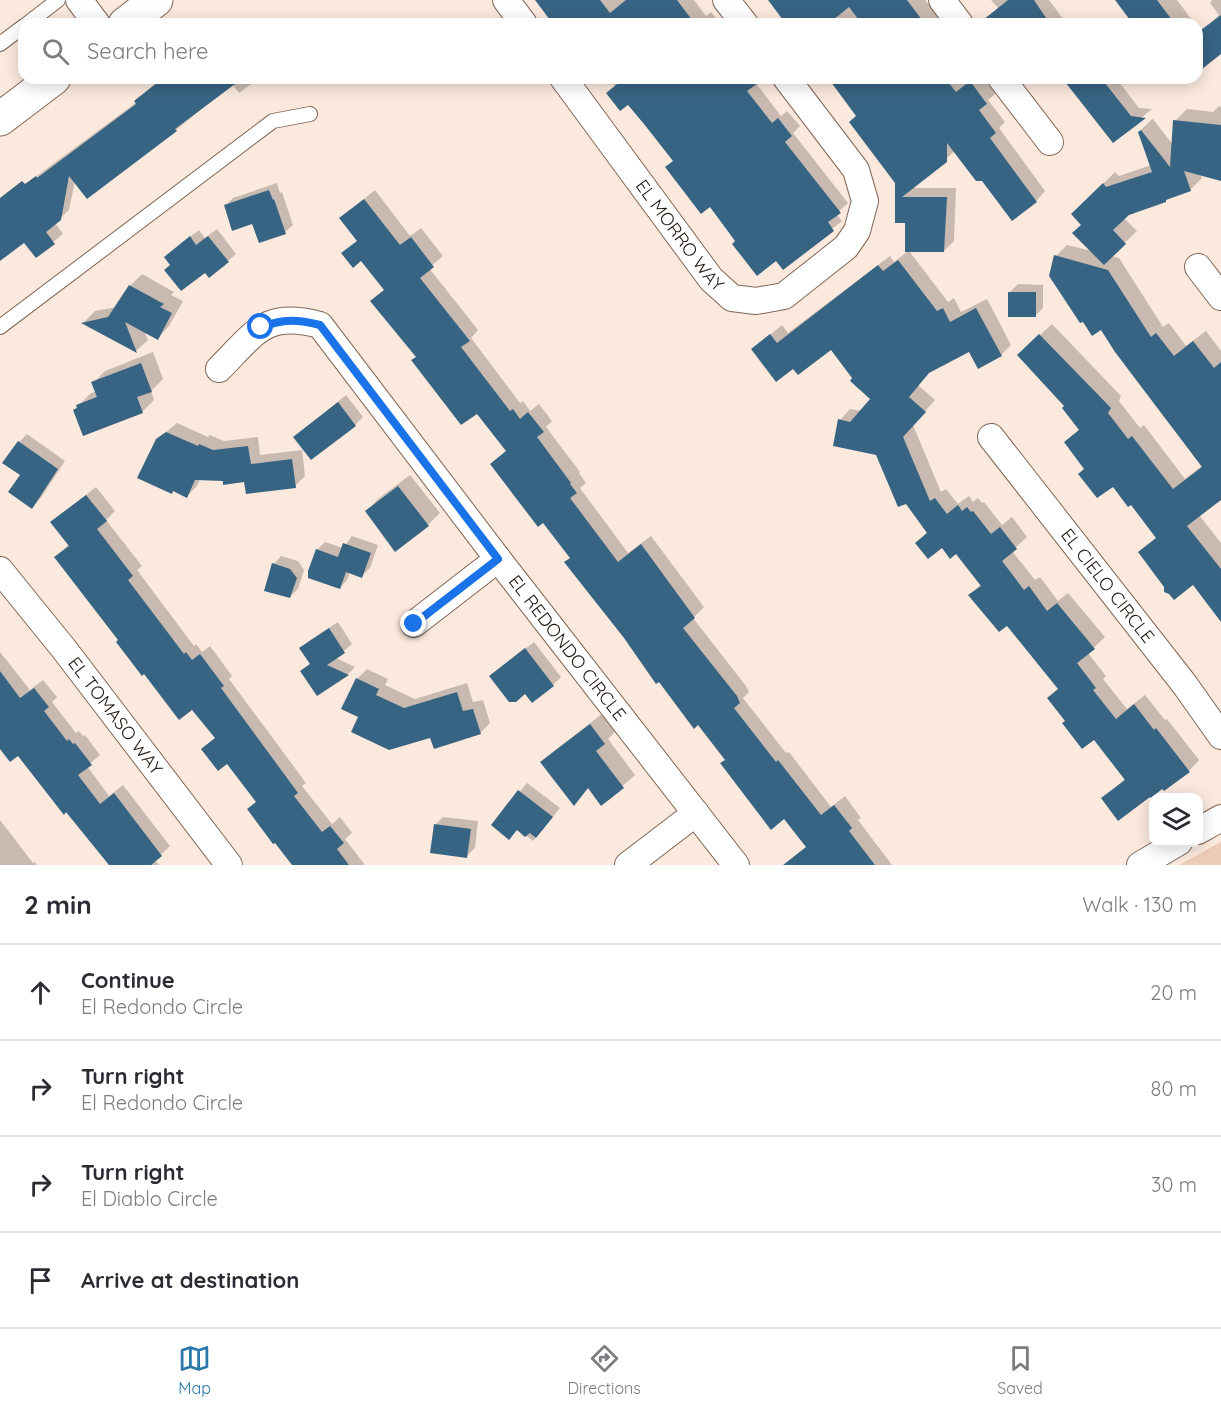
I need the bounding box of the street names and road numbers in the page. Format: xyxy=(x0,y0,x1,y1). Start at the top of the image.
street label: EL MORRO WAY xyxy=(631,175,729,296)
street label: EL CIELO CIRCLE xyxy=(1056,524,1160,647)
street label: EL REDONDO CIRCLE xyxy=(504,570,631,725)
street label: EL TOMASO WAY xyxy=(63,652,168,779)

